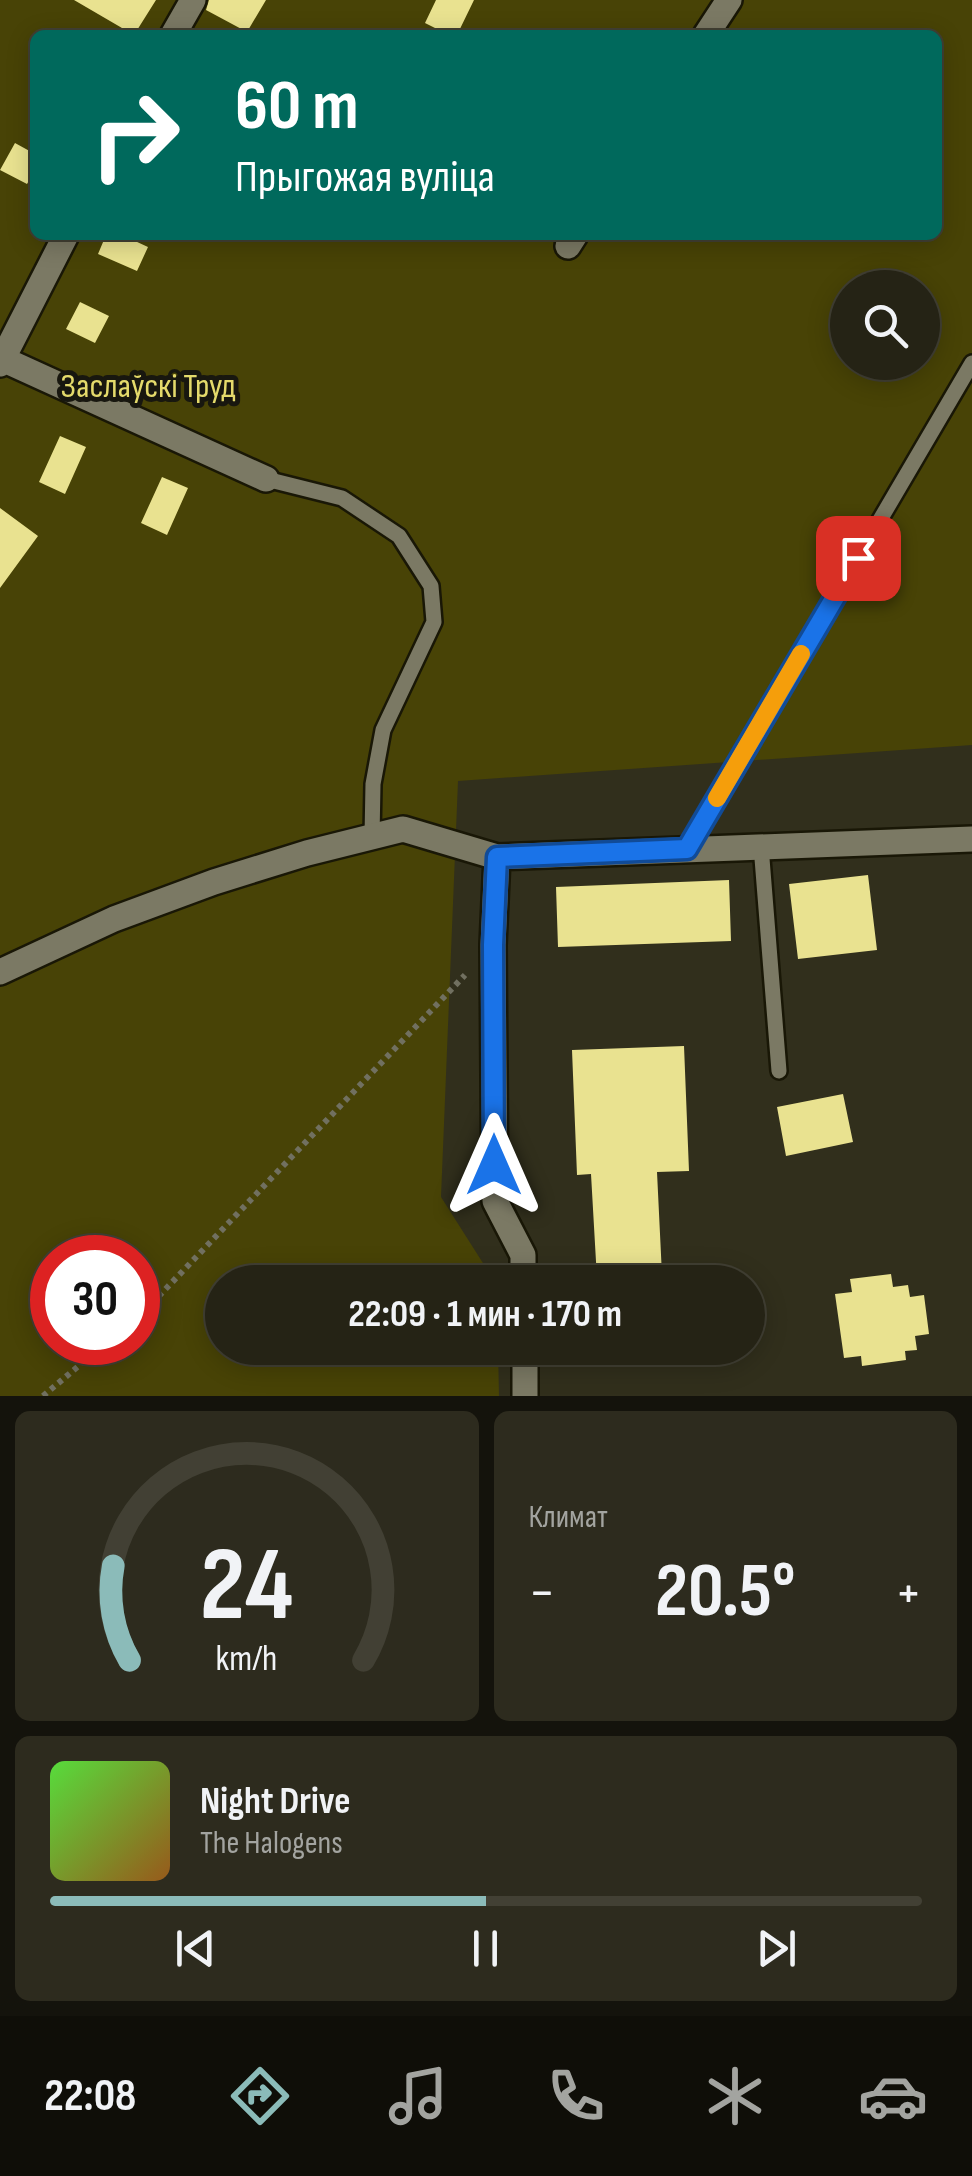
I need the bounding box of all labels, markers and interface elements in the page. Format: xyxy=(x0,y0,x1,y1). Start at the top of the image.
text: 60 m xyxy=(235,65,359,149)
icon: right xyxy=(70,70,200,200)
text: Прыгожая вуліца xyxy=(235,150,495,205)
map controls xyxy=(830,270,940,380)
button: search xyxy=(830,270,940,380)
park label: Заслаўскі Труд xyxy=(61,365,236,408)
pin xyxy=(816,516,901,601)
icon: arrive xyxy=(831,531,886,586)
position arrow xyxy=(442,1113,546,1217)
speed limit sign: 30 xyxy=(30,1235,160,1365)
text: 22:09 · 1 мин · 170 m xyxy=(348,1292,622,1337)
text: Климат xyxy=(529,1498,608,1537)
text: 24 xyxy=(200,1524,294,1649)
text: 20.5° xyxy=(655,1547,795,1638)
text: − xyxy=(529,1560,555,1627)
text: + xyxy=(895,1560,922,1627)
text: km/h xyxy=(216,1638,278,1681)
text: Night Drive xyxy=(200,1779,351,1824)
text: The Halogens xyxy=(200,1824,343,1863)
icon: previous xyxy=(168,1921,223,1976)
icon: pause xyxy=(458,1921,513,1976)
icon: next xyxy=(749,1921,804,1976)
icon: directions xyxy=(225,2061,295,2131)
icon: music xyxy=(383,2061,453,2131)
icon: phone xyxy=(541,2061,611,2131)
icon: climate xyxy=(700,2061,770,2131)
icon: car xyxy=(858,2061,928,2131)
text: 22:08 xyxy=(44,2069,136,2124)

